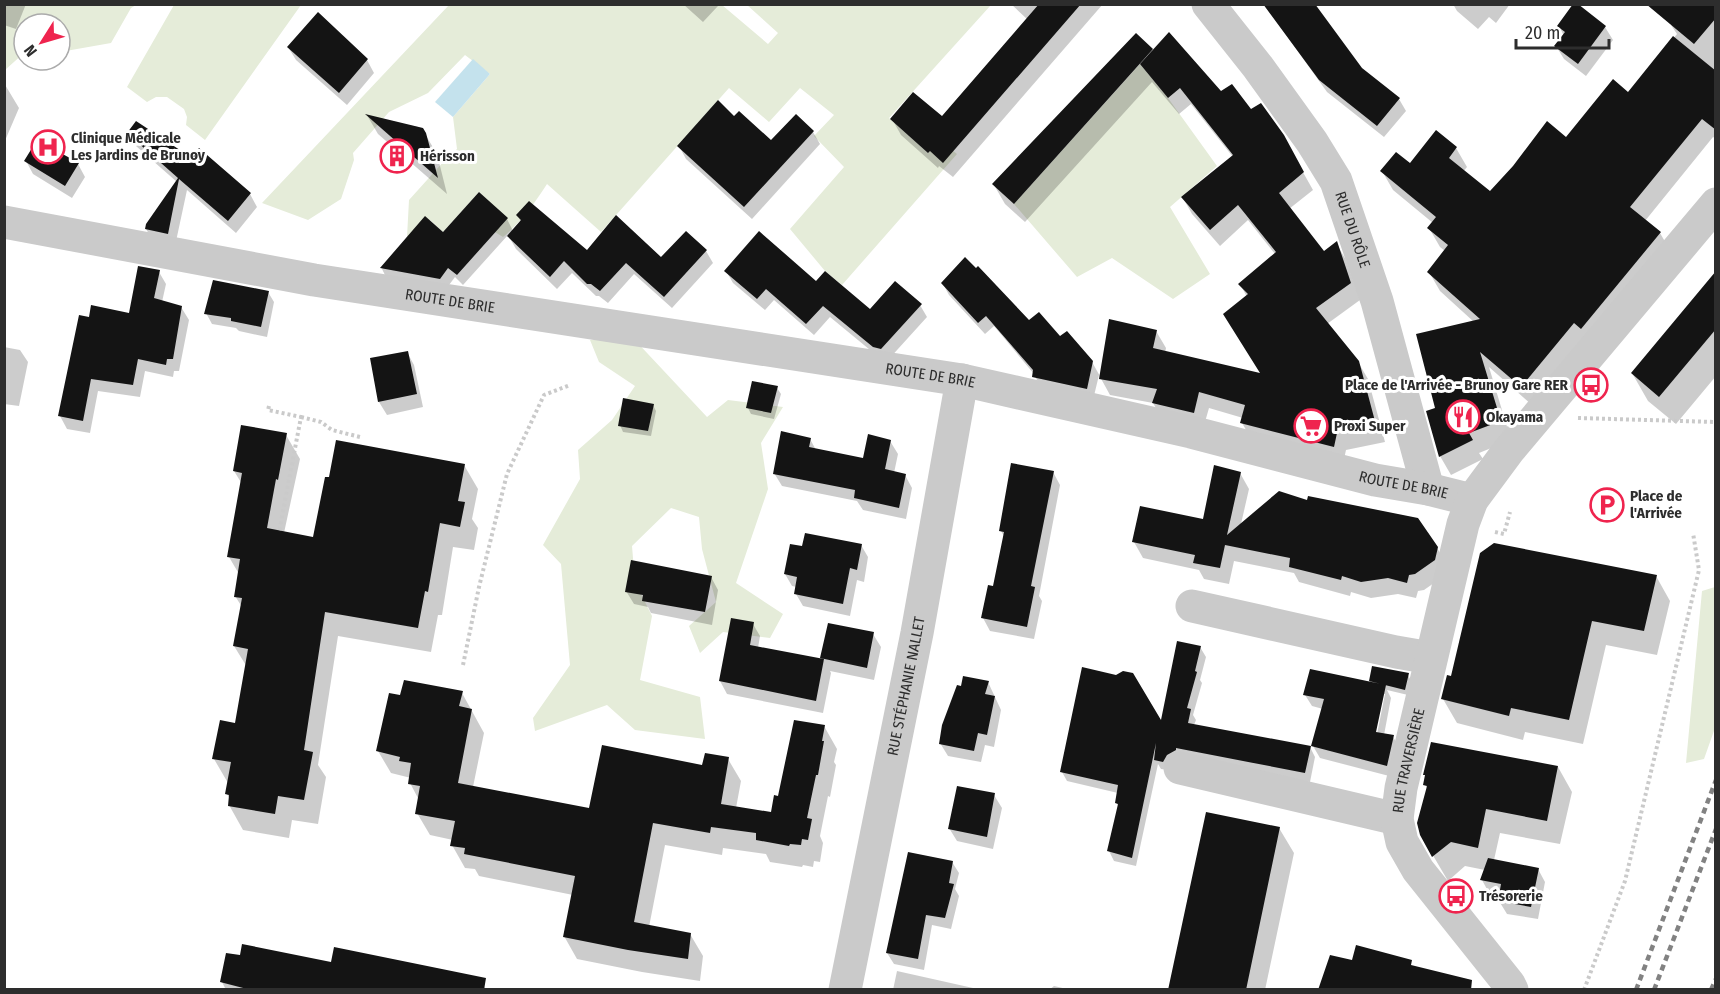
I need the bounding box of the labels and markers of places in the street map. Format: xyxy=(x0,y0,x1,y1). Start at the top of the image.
hospital icon: Clinique Médicale Les Jardins de Brunoy xyxy=(30,129,66,165)
place label: Clinique Médicale Les Jardins de Brunoy xyxy=(71,129,206,164)
building icon: Hérisson xyxy=(379,138,415,174)
place label: Hérisson xyxy=(420,147,475,165)
bus stop icon: Place de l'Arrivée - Brunoy Gare RER xyxy=(1573,367,1609,403)
place label: Place de l'Arrivée - Brunoy Gare RER xyxy=(1345,376,1569,394)
restaurant icon: Okayama xyxy=(1445,399,1481,435)
supermarket icon: Proxi Super xyxy=(1293,408,1329,444)
place label: Okayama xyxy=(1486,408,1544,426)
place label: Proxi Super xyxy=(1334,417,1406,435)
parking icon: Place de l'Arrivée xyxy=(1589,487,1625,523)
place label: Place de l'Arrivée xyxy=(1630,487,1683,522)
bus stop icon: Trésorerie xyxy=(1438,878,1474,914)
place label: Trésorerie xyxy=(1479,887,1543,905)

